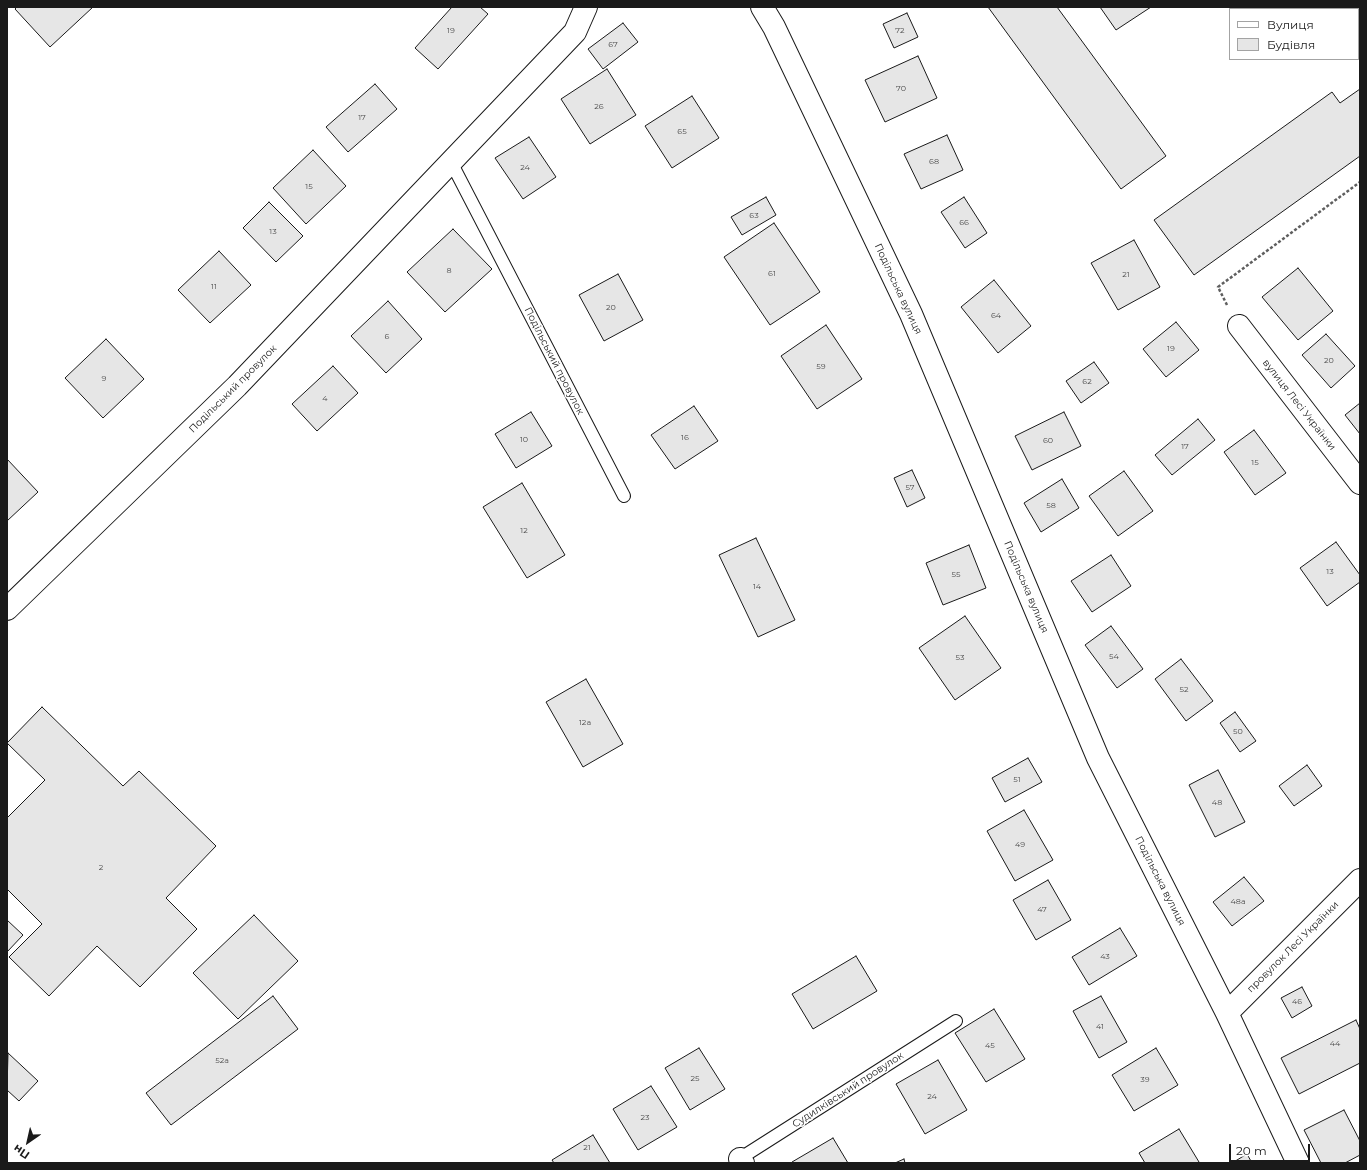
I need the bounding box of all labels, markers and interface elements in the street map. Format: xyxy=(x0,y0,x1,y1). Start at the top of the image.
legend xyxy=(1229,8,1359,60)
text: Вулиця xyxy=(1267,17,1314,32)
house number: 19 xyxy=(447,26,455,36)
house number: 72 xyxy=(895,26,905,36)
text: Будівля xyxy=(1267,37,1315,52)
house number: 67 xyxy=(608,40,618,50)
house number: 70 xyxy=(896,84,906,94)
house number: 26 xyxy=(594,102,604,112)
house number: 17 xyxy=(358,113,366,123)
house number: 65 xyxy=(677,127,687,137)
house number: 68 xyxy=(929,157,939,167)
house number: 24 xyxy=(520,163,530,173)
house number: 15 xyxy=(305,182,313,192)
house number: 63 xyxy=(749,211,759,221)
house number: 66 xyxy=(959,218,969,228)
house number: 13 xyxy=(269,227,277,237)
street label: Подільська вулиця xyxy=(872,242,924,336)
house number: 8 xyxy=(446,266,452,276)
house number: 61 xyxy=(768,269,776,279)
house number: 21 xyxy=(1122,270,1130,280)
house number: 11 xyxy=(211,282,217,292)
house number: 20 xyxy=(606,303,616,313)
street label: Подільський провулок xyxy=(522,305,586,417)
house number: 64 xyxy=(991,311,1001,321)
house number: 6 xyxy=(385,332,389,342)
street label: Подільський провулок xyxy=(187,343,279,435)
house number: 19 xyxy=(1167,344,1175,354)
house number: 20 xyxy=(1324,356,1334,366)
street label: вулиця Лесі Українки xyxy=(1260,357,1338,453)
house number: 59 xyxy=(816,362,826,372)
house number: 9 xyxy=(102,374,106,384)
house number: 62 xyxy=(1082,377,1092,387)
house number: 4 xyxy=(322,394,328,404)
house number: 16 xyxy=(681,433,689,443)
house number: 10 xyxy=(520,435,528,445)
house number: 60 xyxy=(1043,436,1053,446)
house number: 17 xyxy=(1181,442,1189,452)
house number: 15 xyxy=(1251,458,1259,468)
house number: 57 xyxy=(905,483,915,493)
house number: 58 xyxy=(1046,501,1056,511)
house number: 12 xyxy=(520,526,528,536)
street label: Подільська вулиця xyxy=(1001,539,1051,635)
house number: 13 xyxy=(1326,567,1334,577)
house number: 55 xyxy=(951,570,961,580)
house number: 14 xyxy=(753,582,761,592)
house number: 54 xyxy=(1109,652,1119,662)
house number: 53 xyxy=(956,653,964,663)
house number: 52 xyxy=(1179,685,1189,695)
house number: 12а xyxy=(579,718,591,728)
house number: 50 xyxy=(1233,727,1243,737)
house number: 51 xyxy=(1013,775,1021,785)
house number: 48 xyxy=(1212,798,1222,808)
street label: Подільська вулиця xyxy=(1132,834,1188,928)
house number: 49 xyxy=(1015,840,1025,850)
house number: 2 xyxy=(99,863,103,873)
house number: 48а xyxy=(1230,897,1246,907)
street label: провулок Лесі Українки xyxy=(1245,899,1341,995)
house number: 47 xyxy=(1037,905,1047,915)
house number: 43 xyxy=(1100,952,1110,962)
house number: 46 xyxy=(1292,997,1302,1007)
house number: 41 xyxy=(1096,1022,1104,1032)
house number: 44 xyxy=(1330,1039,1340,1049)
house number: 45 xyxy=(985,1041,995,1051)
street label: Судилківський провулок xyxy=(790,1050,906,1130)
house number: 52а xyxy=(215,1056,229,1066)
house number: 25 xyxy=(690,1074,700,1084)
house number: 39 xyxy=(1140,1075,1150,1085)
house number: 24 xyxy=(927,1092,937,1102)
house number: 23 xyxy=(640,1113,650,1123)
north arrow xyxy=(8,1122,48,1162)
scale bar xyxy=(1231,1136,1312,1162)
text: Пн xyxy=(11,1142,32,1162)
house number: 21 xyxy=(583,1143,591,1153)
text: 20 m xyxy=(1236,1143,1267,1158)

